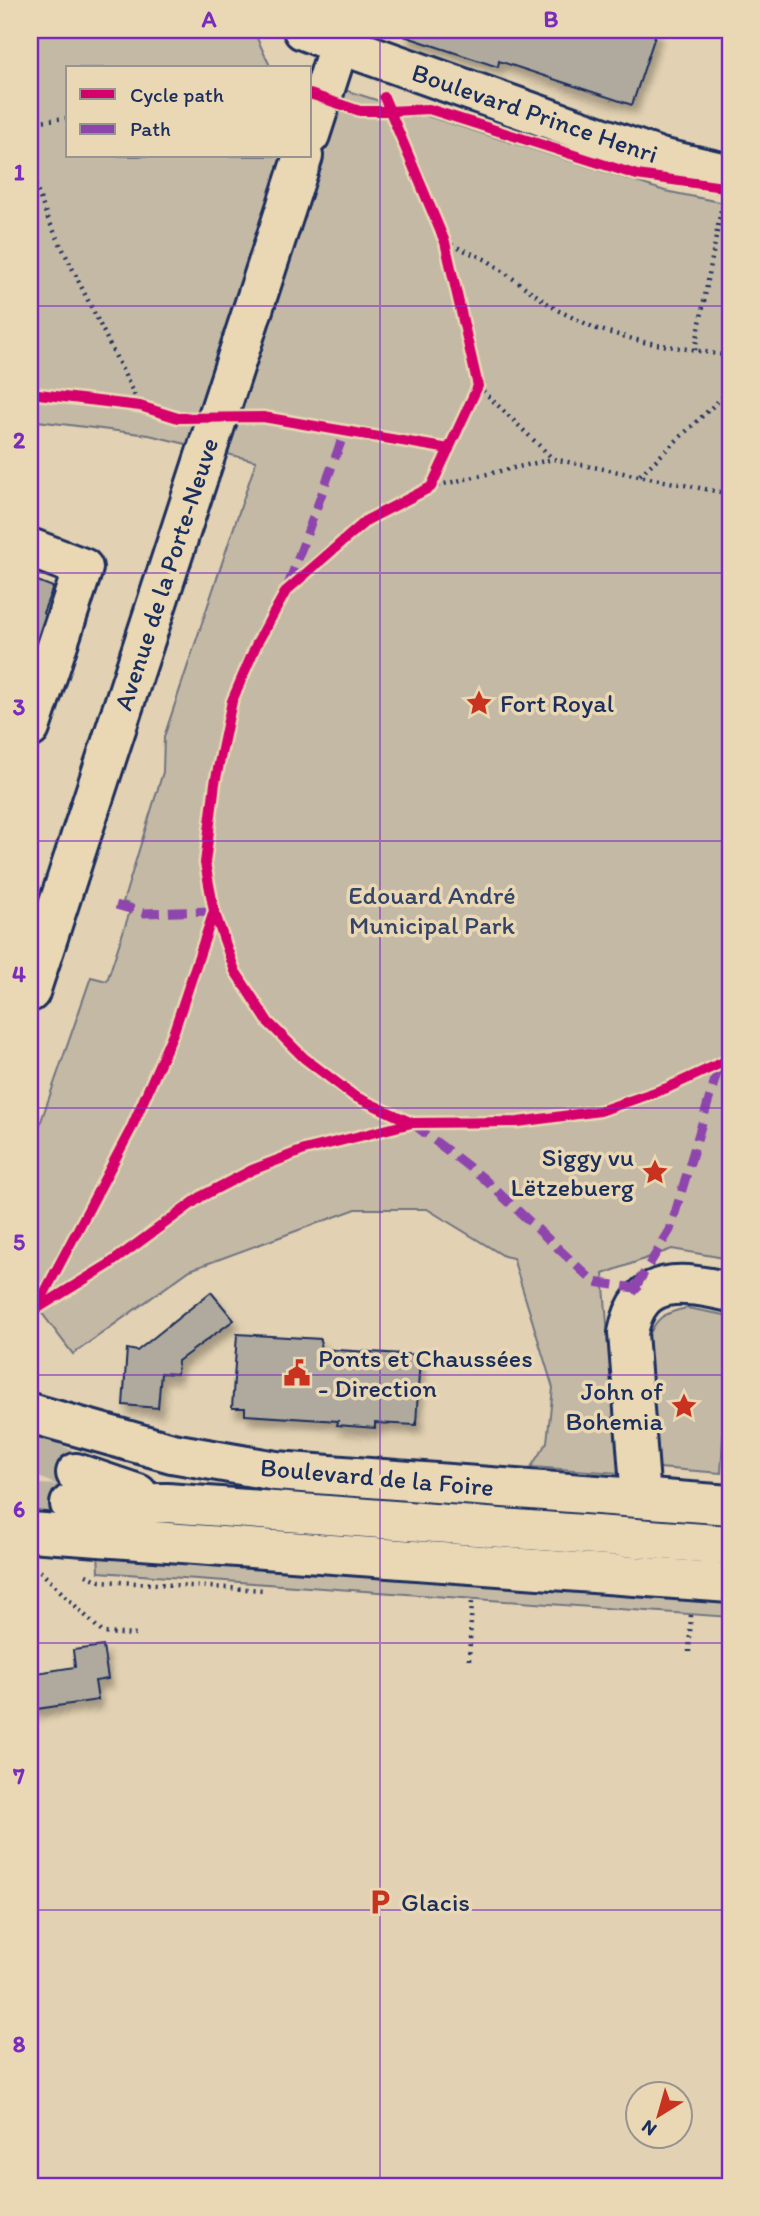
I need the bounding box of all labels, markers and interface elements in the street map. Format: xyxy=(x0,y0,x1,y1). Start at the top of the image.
text: A xyxy=(201,5,217,33)
text: B xyxy=(544,5,559,33)
street label: Boulevard Prince Henri xyxy=(408,56,662,170)
legend xyxy=(66,66,312,158)
text: Cycle path xyxy=(130,82,224,107)
text: Path xyxy=(130,116,171,141)
text: 1 xyxy=(14,158,25,186)
text: 2 xyxy=(13,426,26,454)
street label: Avenue de la Porte-Neuve xyxy=(107,434,225,714)
place label: Fort Royal xyxy=(500,687,614,719)
place icon: Fort Royal xyxy=(464,688,494,718)
text: 3 xyxy=(13,693,26,721)
park label: Edouard André Municipal Park xyxy=(348,879,516,941)
text: 4 xyxy=(12,960,26,988)
place label: Siggy vu Lëtzebuerg xyxy=(511,1141,635,1203)
place icon: Siggy vu Lëtzebuerg xyxy=(640,1157,670,1187)
text: 5 xyxy=(13,1228,25,1256)
place label: Ponts et Chaussées - Direction xyxy=(318,1342,533,1404)
public building icon: Ponts et Chaussées - Direction xyxy=(282,1358,312,1388)
place label: John of Bohemia xyxy=(565,1375,663,1437)
place icon: John of Bohemia xyxy=(669,1391,699,1421)
street label: Boulevard de la Foire xyxy=(259,1451,495,1503)
text: 6 xyxy=(13,1495,25,1523)
text: 7 xyxy=(12,1762,25,1790)
place label: Glacis xyxy=(401,1886,470,1918)
parking icon: Glacis xyxy=(365,1887,395,1917)
text: 8 xyxy=(13,2030,26,2058)
north arrow xyxy=(624,2080,694,2150)
text: N xyxy=(637,2115,661,2141)

